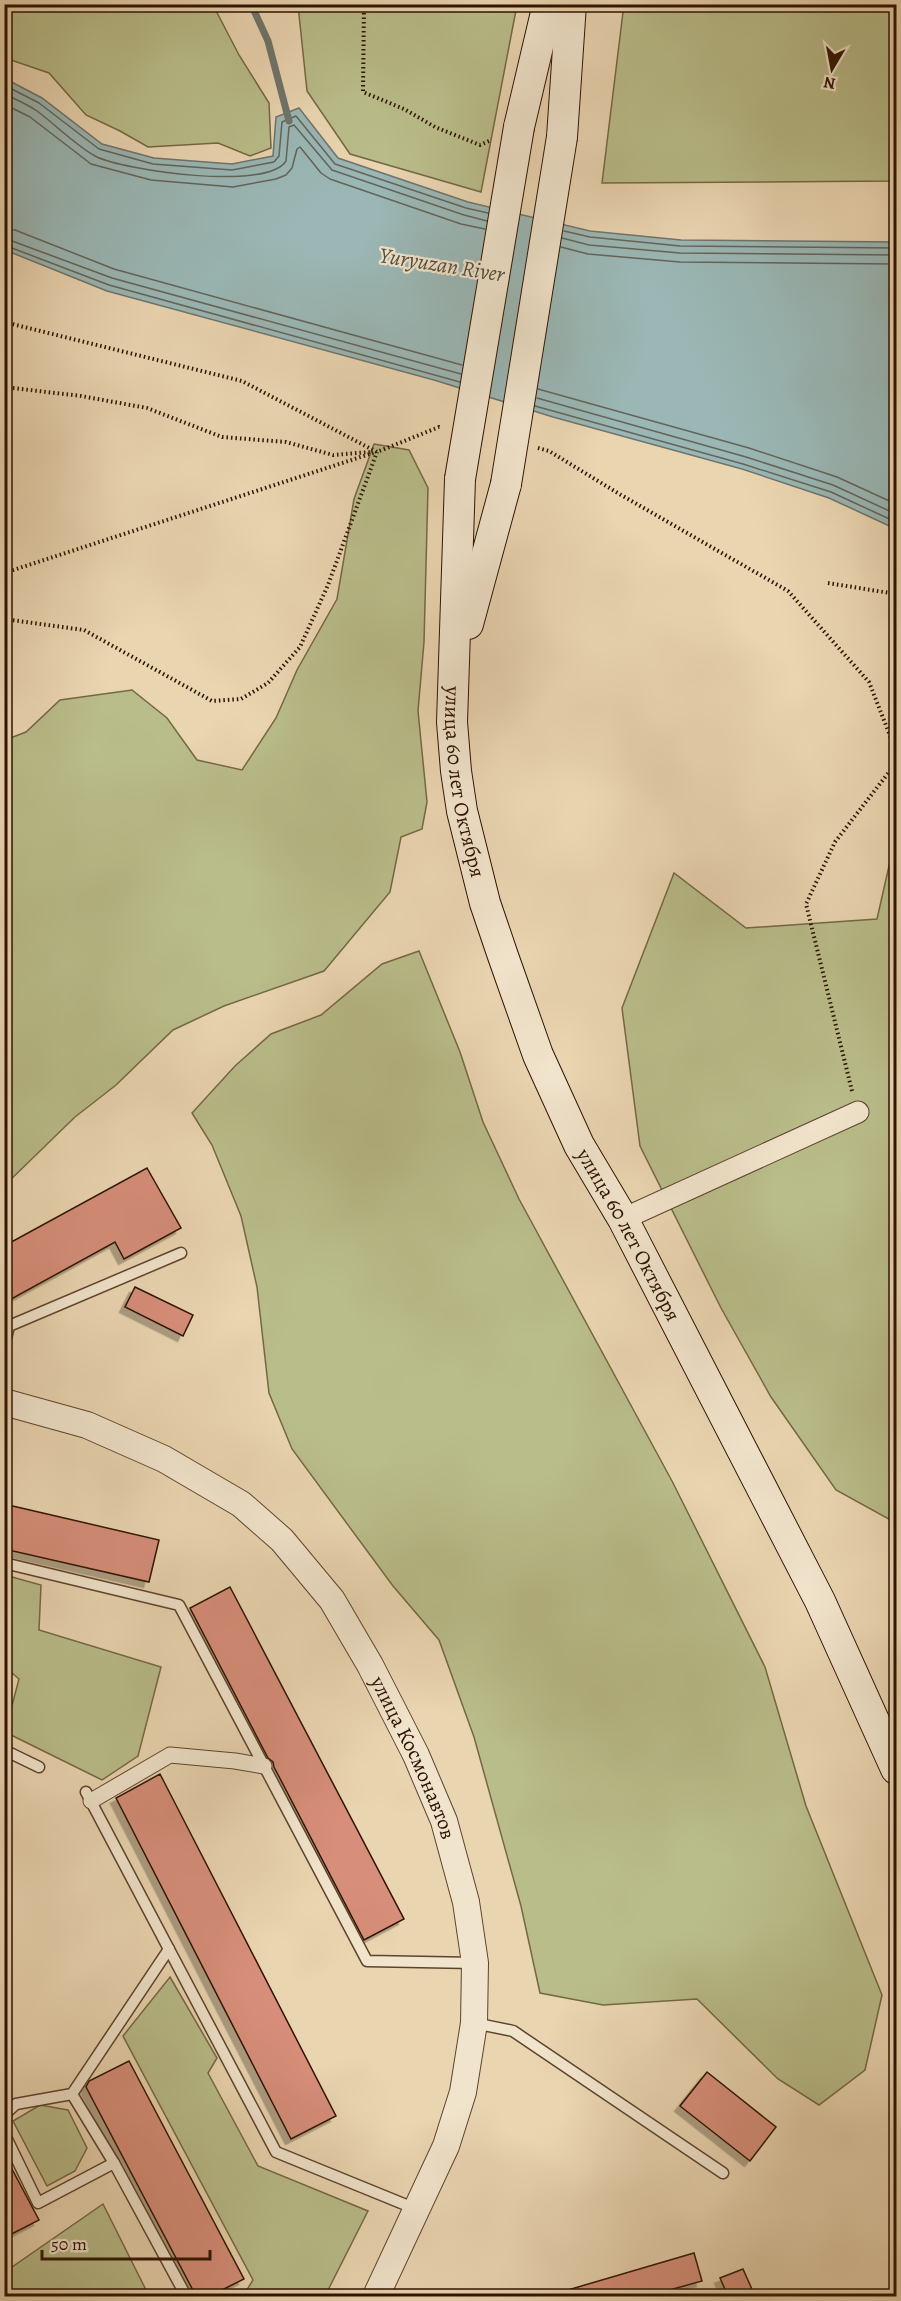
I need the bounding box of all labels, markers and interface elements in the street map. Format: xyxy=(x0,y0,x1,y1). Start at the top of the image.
north arrow xyxy=(802,39,862,99)
text: N xyxy=(822,71,837,95)
water label: Yuryuzan River xyxy=(377,240,508,290)
street label: улица 60 лет Октября xyxy=(438,685,492,880)
street label: улица 60 лет Октября xyxy=(570,1142,687,1326)
street label: улица Космонавтов xyxy=(363,1670,462,1842)
scale bar xyxy=(42,2223,210,2261)
text: 50 m xyxy=(51,2232,87,2256)

